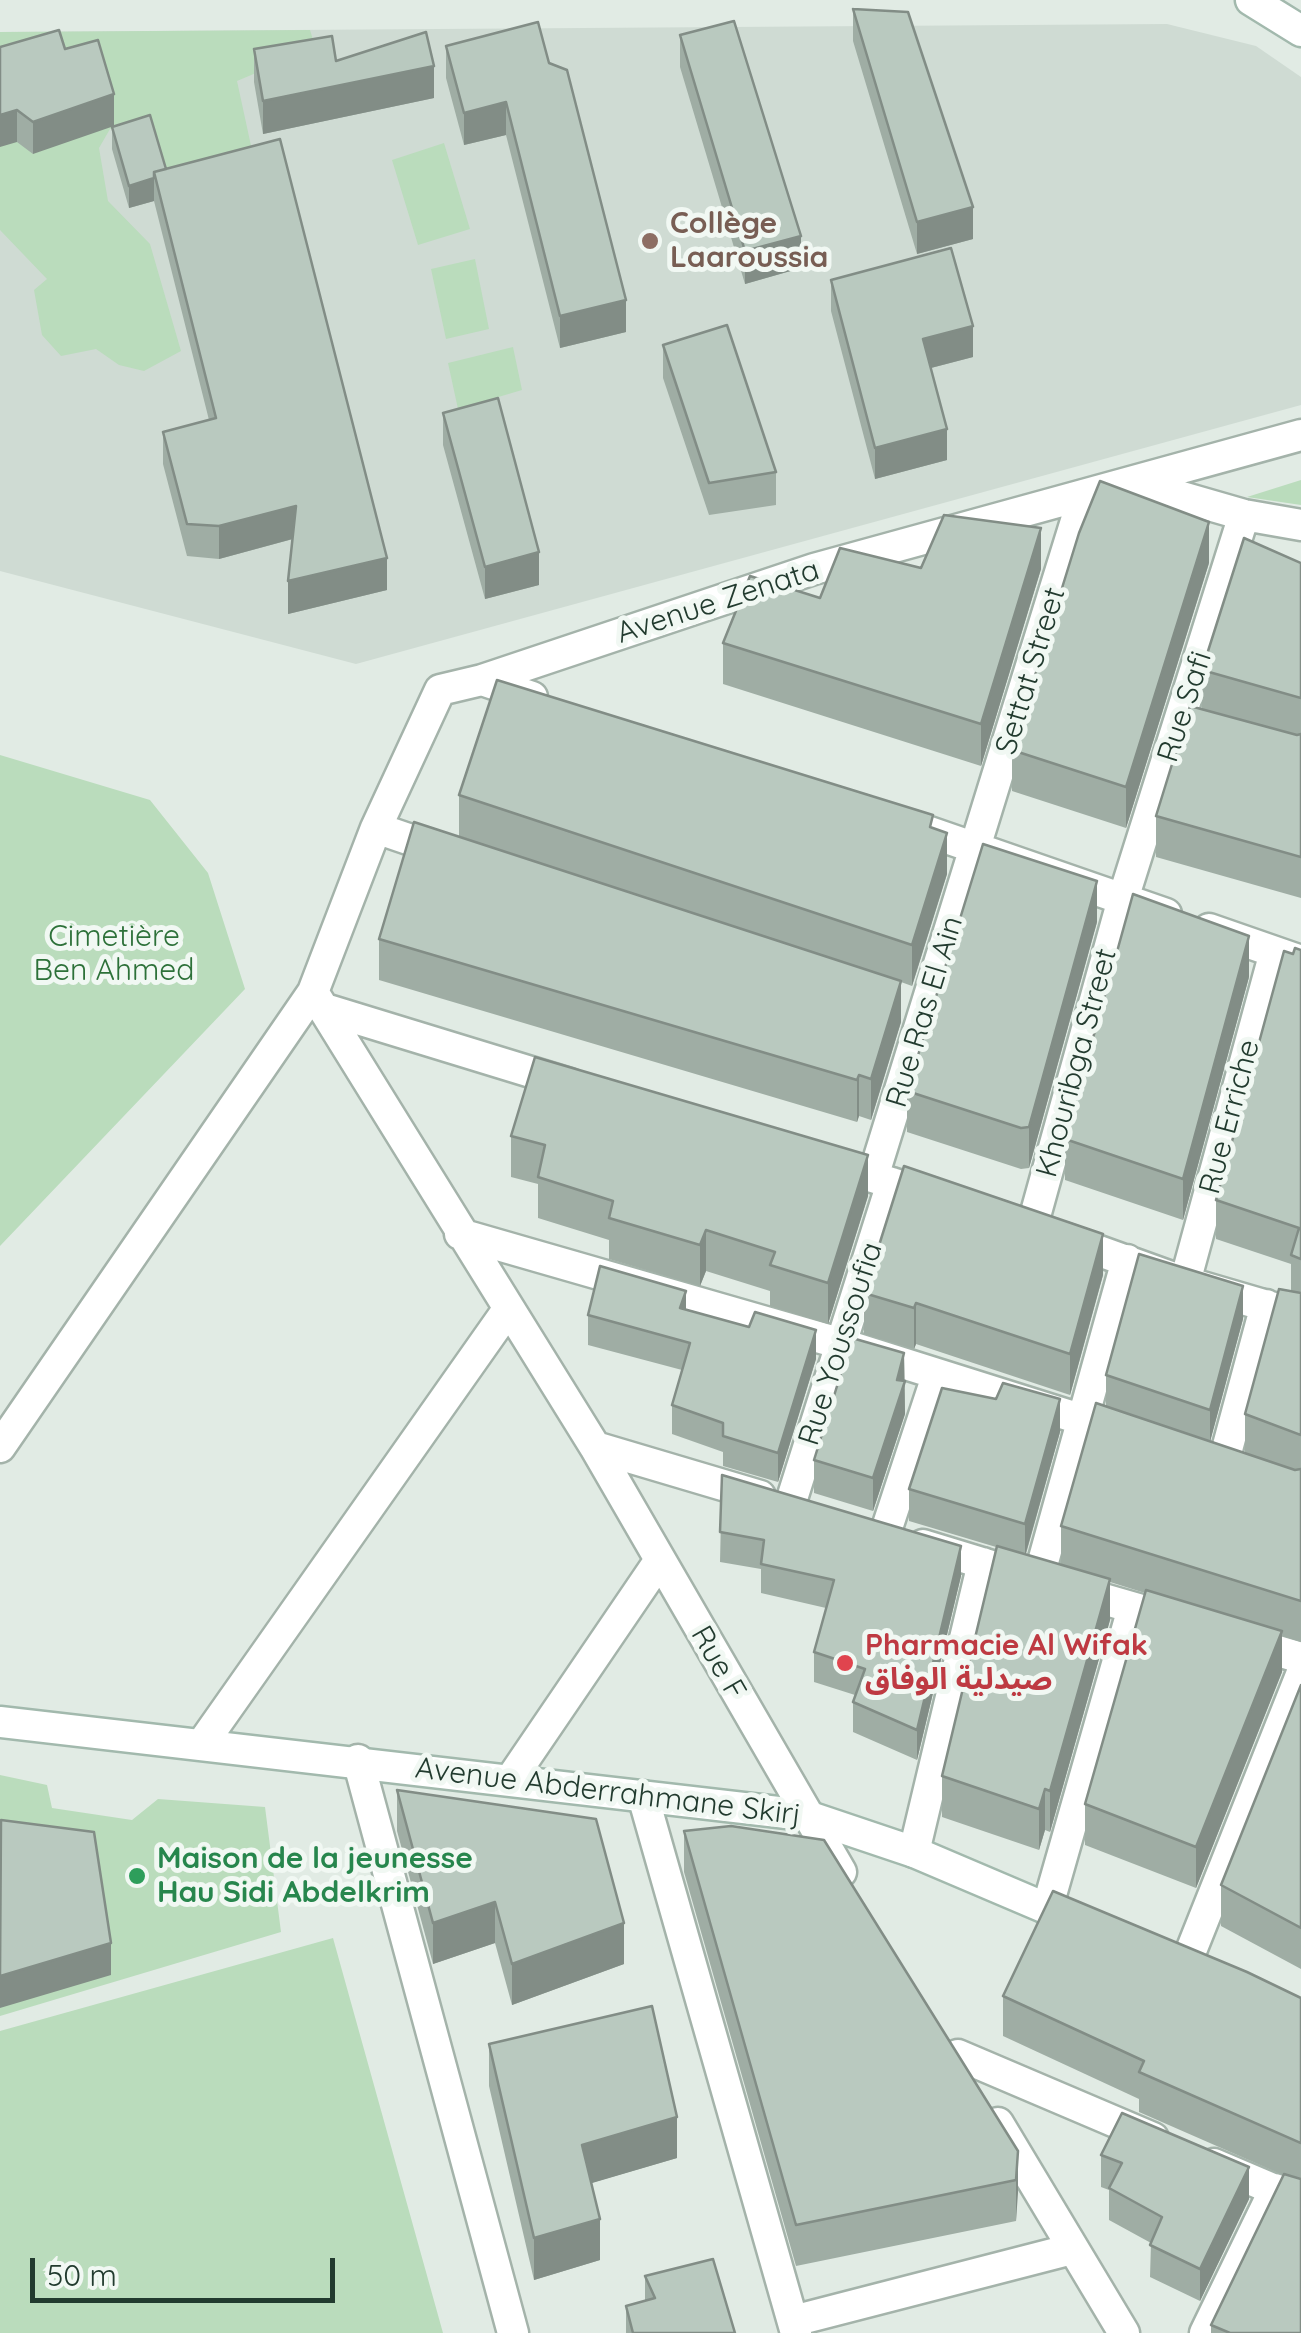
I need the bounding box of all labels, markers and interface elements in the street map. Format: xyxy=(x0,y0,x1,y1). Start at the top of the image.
place label: Collège Laaroussia xyxy=(670,206,828,276)
marker: Collège Laaroussia xyxy=(639,230,661,252)
street label: Avenue Zenata xyxy=(612,552,824,652)
street label: Settat Street xyxy=(989,583,1073,759)
street label: Rue Safi xyxy=(1150,647,1220,767)
street label: Rue Ras El Ain xyxy=(879,912,971,1112)
park label: Cimetière Ben Ahmed xyxy=(34,919,194,990)
street label: Khouribga Street xyxy=(1029,945,1125,1181)
street label: Rue Erriche xyxy=(1192,1036,1268,1198)
street label: Rue Youssoufia xyxy=(791,1238,891,1450)
street label: Rue F xyxy=(683,1620,753,1706)
place label: Pharmacie Al Wifak صيدلية الوفاق xyxy=(865,1628,1148,1698)
marker: Pharmacie Al Wifak صيدلية الوفاق xyxy=(834,1652,856,1674)
street label: Avenue Abderrahmane Skirj xyxy=(413,1750,803,1834)
place label: Maison de la jeunesse Hau Sidi Abdelkrim xyxy=(157,1841,473,1912)
marker: Maison de la jeunesse Hau Sidi Abdelkrim xyxy=(126,1865,148,1887)
scale bar xyxy=(35,2238,340,2300)
text: 50 m xyxy=(47,2256,117,2294)

